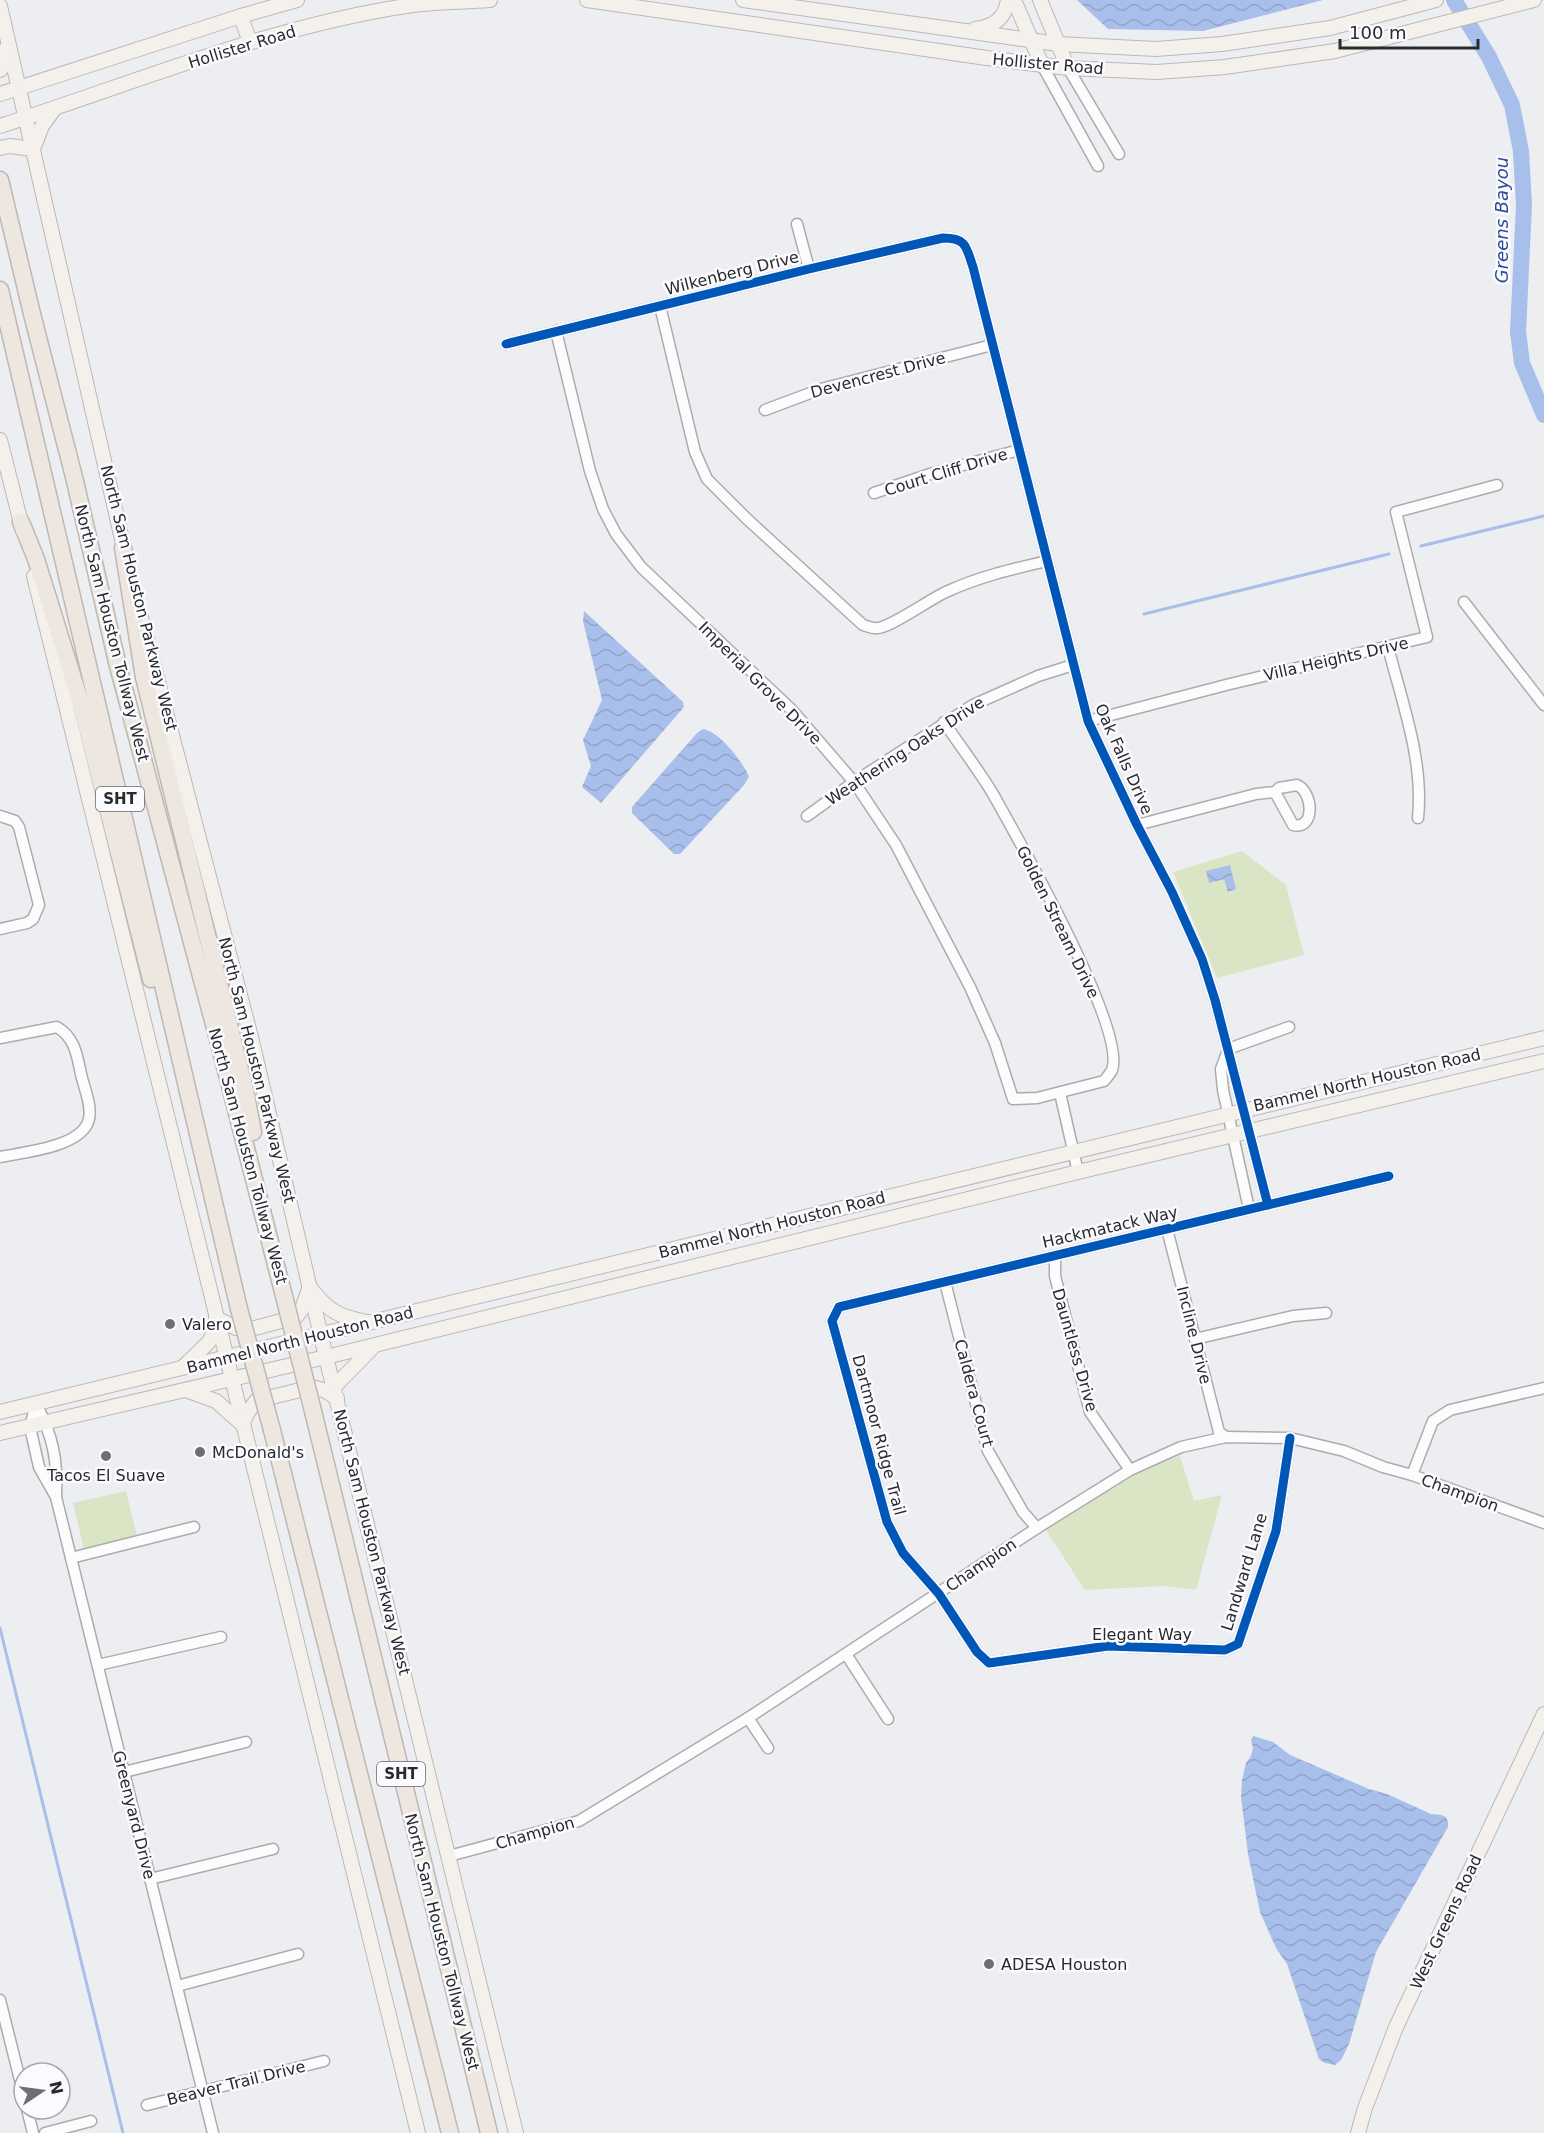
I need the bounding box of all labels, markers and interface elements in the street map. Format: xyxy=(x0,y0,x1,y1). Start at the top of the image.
scale bar xyxy=(1340,12,1478,50)
street label: Hollister Road xyxy=(186,22,298,72)
text: 100 m xyxy=(1349,22,1407,43)
street label: Hollister Road xyxy=(992,50,1104,78)
water label: Greens Bayou xyxy=(1491,157,1512,283)
street label: Wilkenberg Drive xyxy=(663,247,801,299)
street label: Devencrest Drive xyxy=(808,348,948,402)
street label: Court Cliff Drive xyxy=(882,444,1010,500)
street label: North Sam Houston Parkway West xyxy=(97,463,181,733)
street label: North Sam Houston Tollway West xyxy=(71,502,153,764)
street label: Imperial Grove Drive xyxy=(695,618,825,748)
street label: Villa Heights Drive xyxy=(1262,633,1410,685)
street label: Weathering Oaks Drive xyxy=(822,693,988,809)
street label: Oak Falls Drive xyxy=(1091,701,1157,817)
road number: SHT xyxy=(96,787,144,811)
street label: Golden Stream Drive xyxy=(1013,843,1103,1001)
street label: North Sam Houston Parkway West xyxy=(215,935,299,1205)
street label: North Sam Houston Tollway West xyxy=(205,1026,291,1286)
street label: Bammel North Houston Road xyxy=(1251,1045,1483,1115)
street label: Bammel North Houston Road xyxy=(657,1188,887,1262)
street label: Hackmatack Way xyxy=(1040,1202,1180,1252)
street label: Incline Drive xyxy=(1173,1284,1215,1386)
street label: Dauntless Drive xyxy=(1048,1286,1102,1414)
street label: Bammel North Houston Road xyxy=(185,1303,415,1377)
place label: Valero xyxy=(182,1315,232,1334)
marker: Valero xyxy=(163,1317,177,1331)
street label: Caldera Court xyxy=(950,1337,998,1449)
street label: Dartmoor Ridge Trail xyxy=(848,1353,910,1517)
street label: North Sam Houston Parkway West xyxy=(330,1407,414,1677)
place label: McDonald's xyxy=(212,1443,304,1462)
marker: McDonald's xyxy=(193,1445,207,1459)
marker: Tacos El Suave xyxy=(99,1449,113,1463)
place label: Tacos El Suave xyxy=(46,1466,165,1485)
street label: Champion xyxy=(1419,1470,1501,1516)
street label: Landward Lane xyxy=(1217,1511,1271,1633)
street label: Champion xyxy=(942,1534,1020,1596)
street label: Elegant Way xyxy=(1092,1625,1192,1644)
street label: Greenyard Drive xyxy=(109,1749,159,1881)
road number: SHT xyxy=(377,1762,425,1786)
street label: North Sam Houston Tollway West xyxy=(401,1811,483,2073)
street label: Champion xyxy=(493,1813,577,1853)
street label: West Greens Road xyxy=(1406,1852,1486,1992)
place label: ADESA Houston xyxy=(1001,1955,1127,1974)
marker: ADESA Houston xyxy=(982,1957,996,1971)
street label: Beaver Trail Drive xyxy=(165,2057,307,2109)
north arrow xyxy=(12,2061,72,2121)
text: N xyxy=(45,2079,67,2096)

